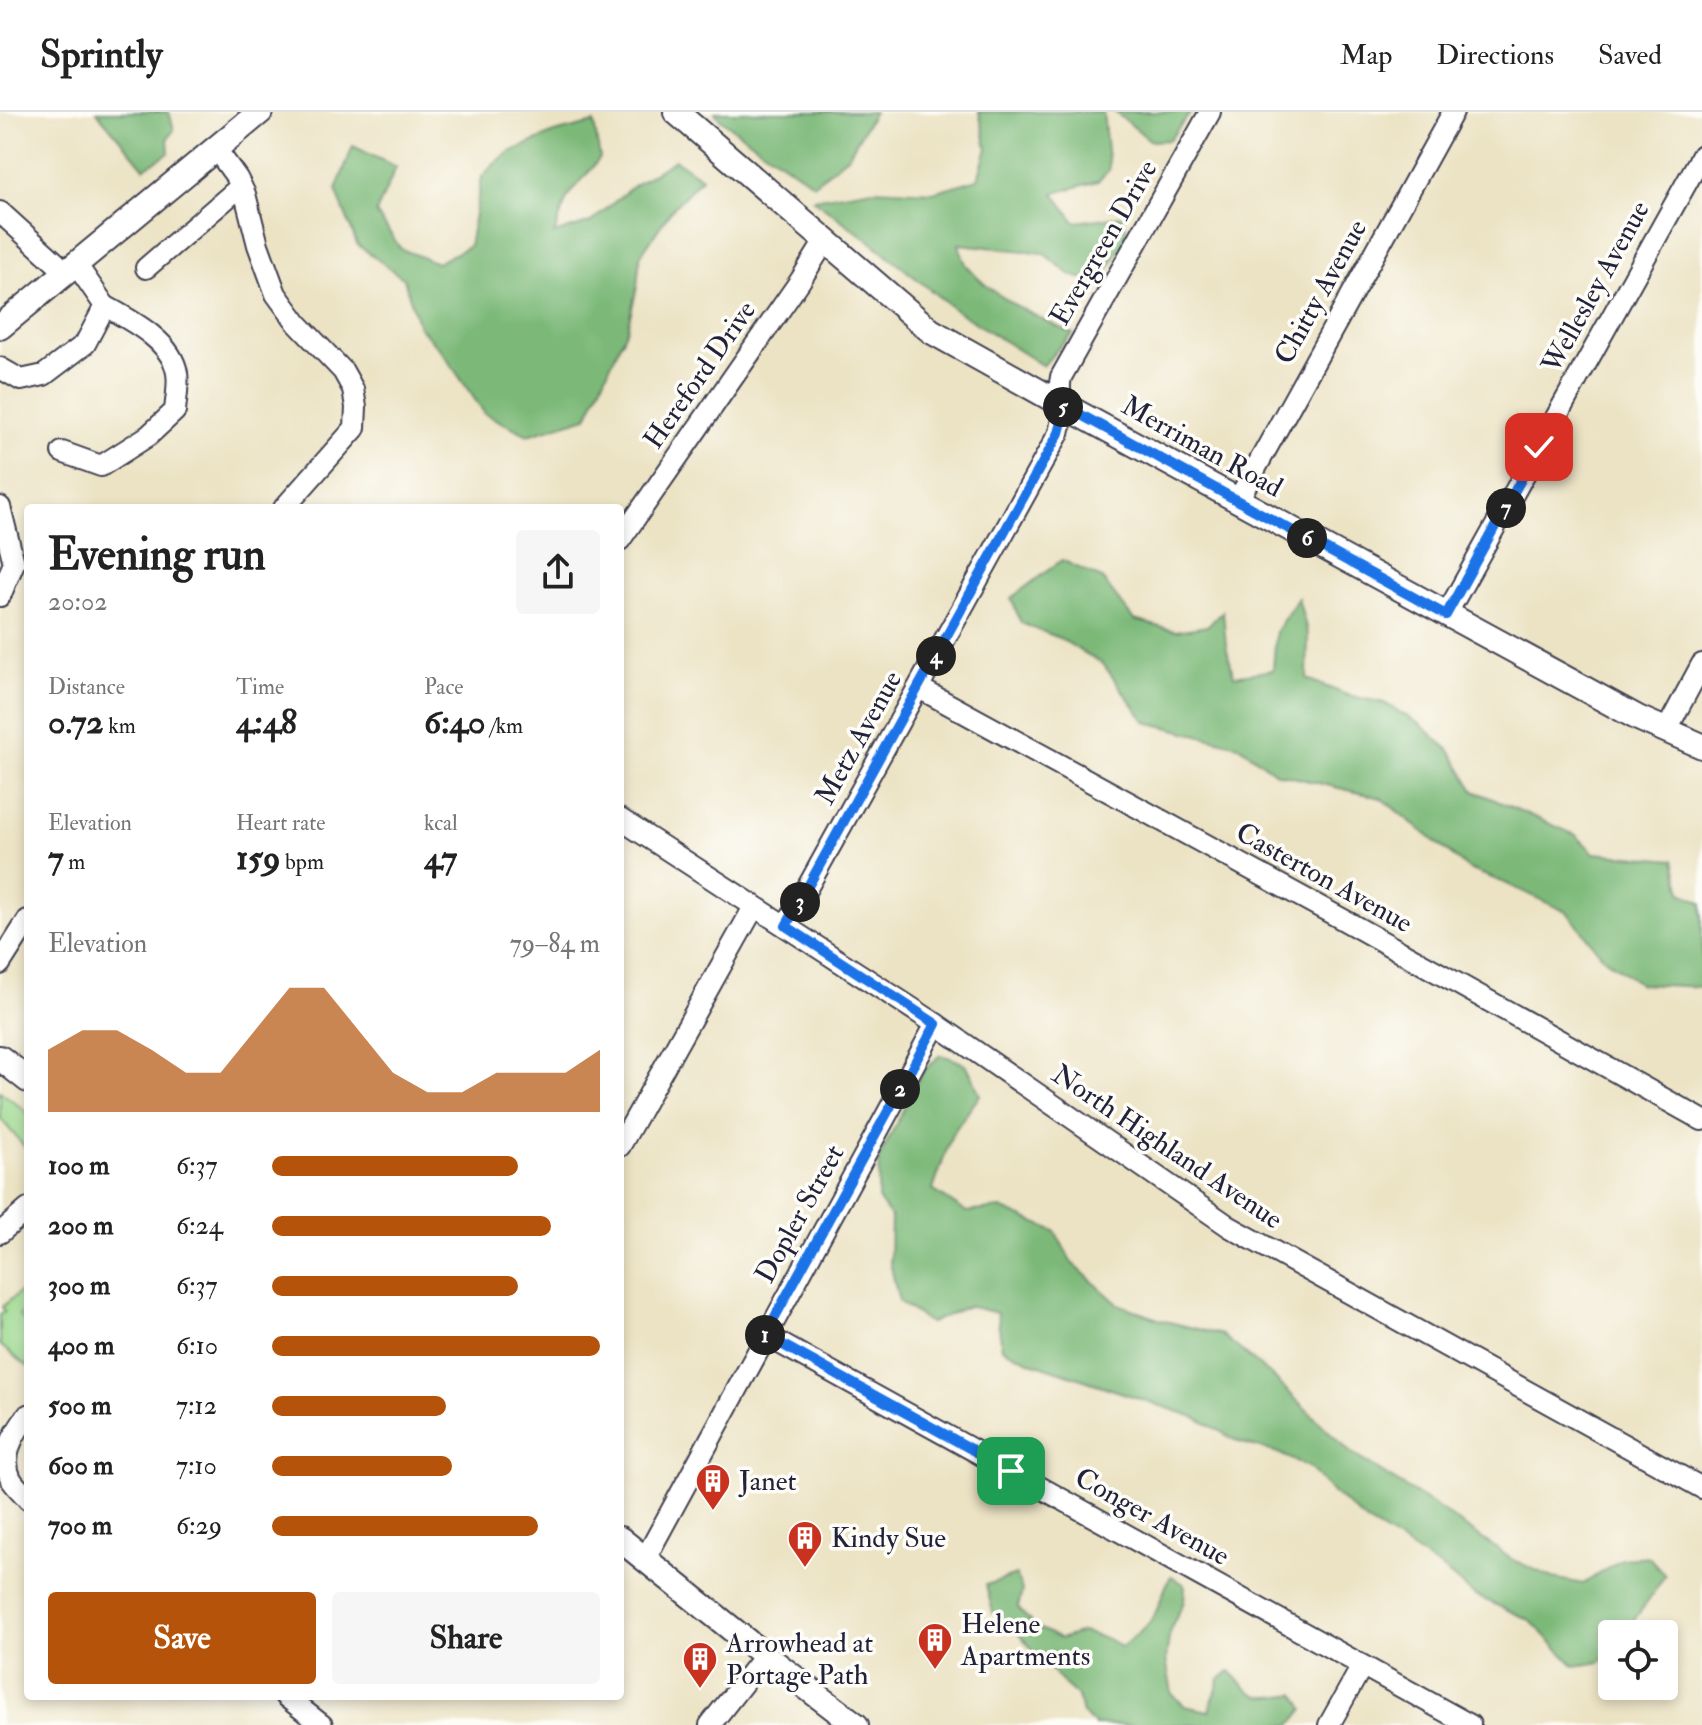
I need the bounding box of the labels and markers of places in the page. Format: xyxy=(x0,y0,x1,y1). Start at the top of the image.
pin: 5 xyxy=(1043,387,1083,427)
pin xyxy=(1505,413,1573,481)
pin: 7 xyxy=(1486,488,1526,528)
pin: 6 xyxy=(1287,518,1327,558)
pin: 4 xyxy=(916,636,956,676)
pin: 3 xyxy=(780,882,820,922)
pin: 2 xyxy=(880,1069,920,1109)
pin: 1 xyxy=(745,1315,785,1355)
pin xyxy=(977,1437,1045,1505)
building icon: Janet xyxy=(694,1462,732,1512)
place label: Janet xyxy=(738,1464,796,1499)
building icon: Kindy Sue xyxy=(786,1519,824,1569)
place label: Kindy Sue xyxy=(831,1521,946,1556)
place label: Helene Apartments xyxy=(960,1607,1090,1674)
building icon: Helene Apartments xyxy=(916,1621,954,1671)
place label: Arrowhead at Portage Path xyxy=(725,1626,873,1693)
building icon: Arrowhead at Portage Path xyxy=(681,1640,719,1690)

